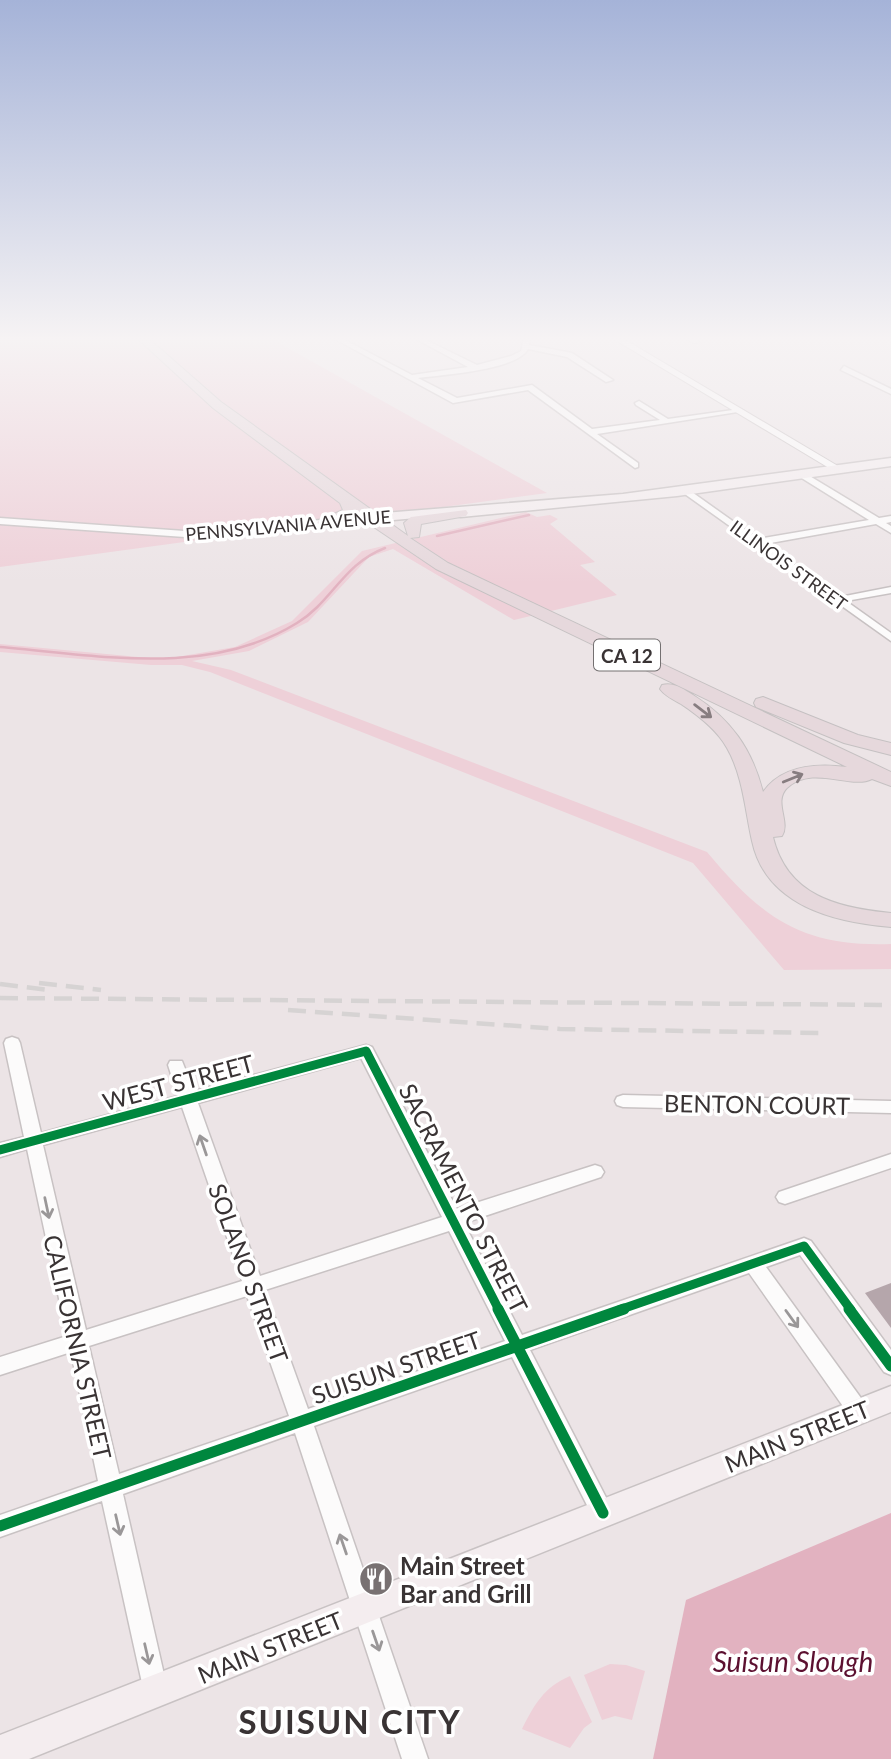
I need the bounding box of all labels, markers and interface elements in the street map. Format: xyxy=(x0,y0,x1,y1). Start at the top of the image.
street label: PENNSYLVANIA AVENUE xyxy=(184,505,392,545)
street label: ILLINOIS STREET xyxy=(726,515,852,615)
road number: CA 12 xyxy=(594,640,660,670)
one-way arrow xyxy=(693,704,712,719)
one-way arrow xyxy=(782,771,804,784)
street label: WEST STREET xyxy=(99,1048,257,1116)
street label: SACRAMENTO STREET xyxy=(394,1079,534,1317)
street label: BENTON COURT xyxy=(664,1088,850,1120)
one-way arrow xyxy=(196,1134,208,1156)
street label: SOLANO STREET xyxy=(203,1179,295,1367)
one-way arrow xyxy=(41,1196,54,1219)
street label: CALIFORNIA STREET xyxy=(38,1232,118,1462)
one-way arrow xyxy=(784,1309,799,1328)
street label: SUISUN STREET xyxy=(308,1325,484,1409)
street label: MAIN STREET xyxy=(720,1394,874,1478)
one-way arrow xyxy=(112,1513,125,1536)
one-way arrow xyxy=(336,1534,348,1556)
place label: Main Street Bar and Grill xyxy=(400,1551,531,1608)
restaurant icon: Main Street Bar and Grill xyxy=(357,1560,395,1598)
street label: MAIN STREET xyxy=(193,1605,347,1689)
one-way arrow xyxy=(371,1630,383,1652)
one-way arrow xyxy=(141,1642,155,1665)
water label: Suisun Slough xyxy=(713,1644,873,1678)
district label: SUISUN CITY xyxy=(238,1701,462,1741)

